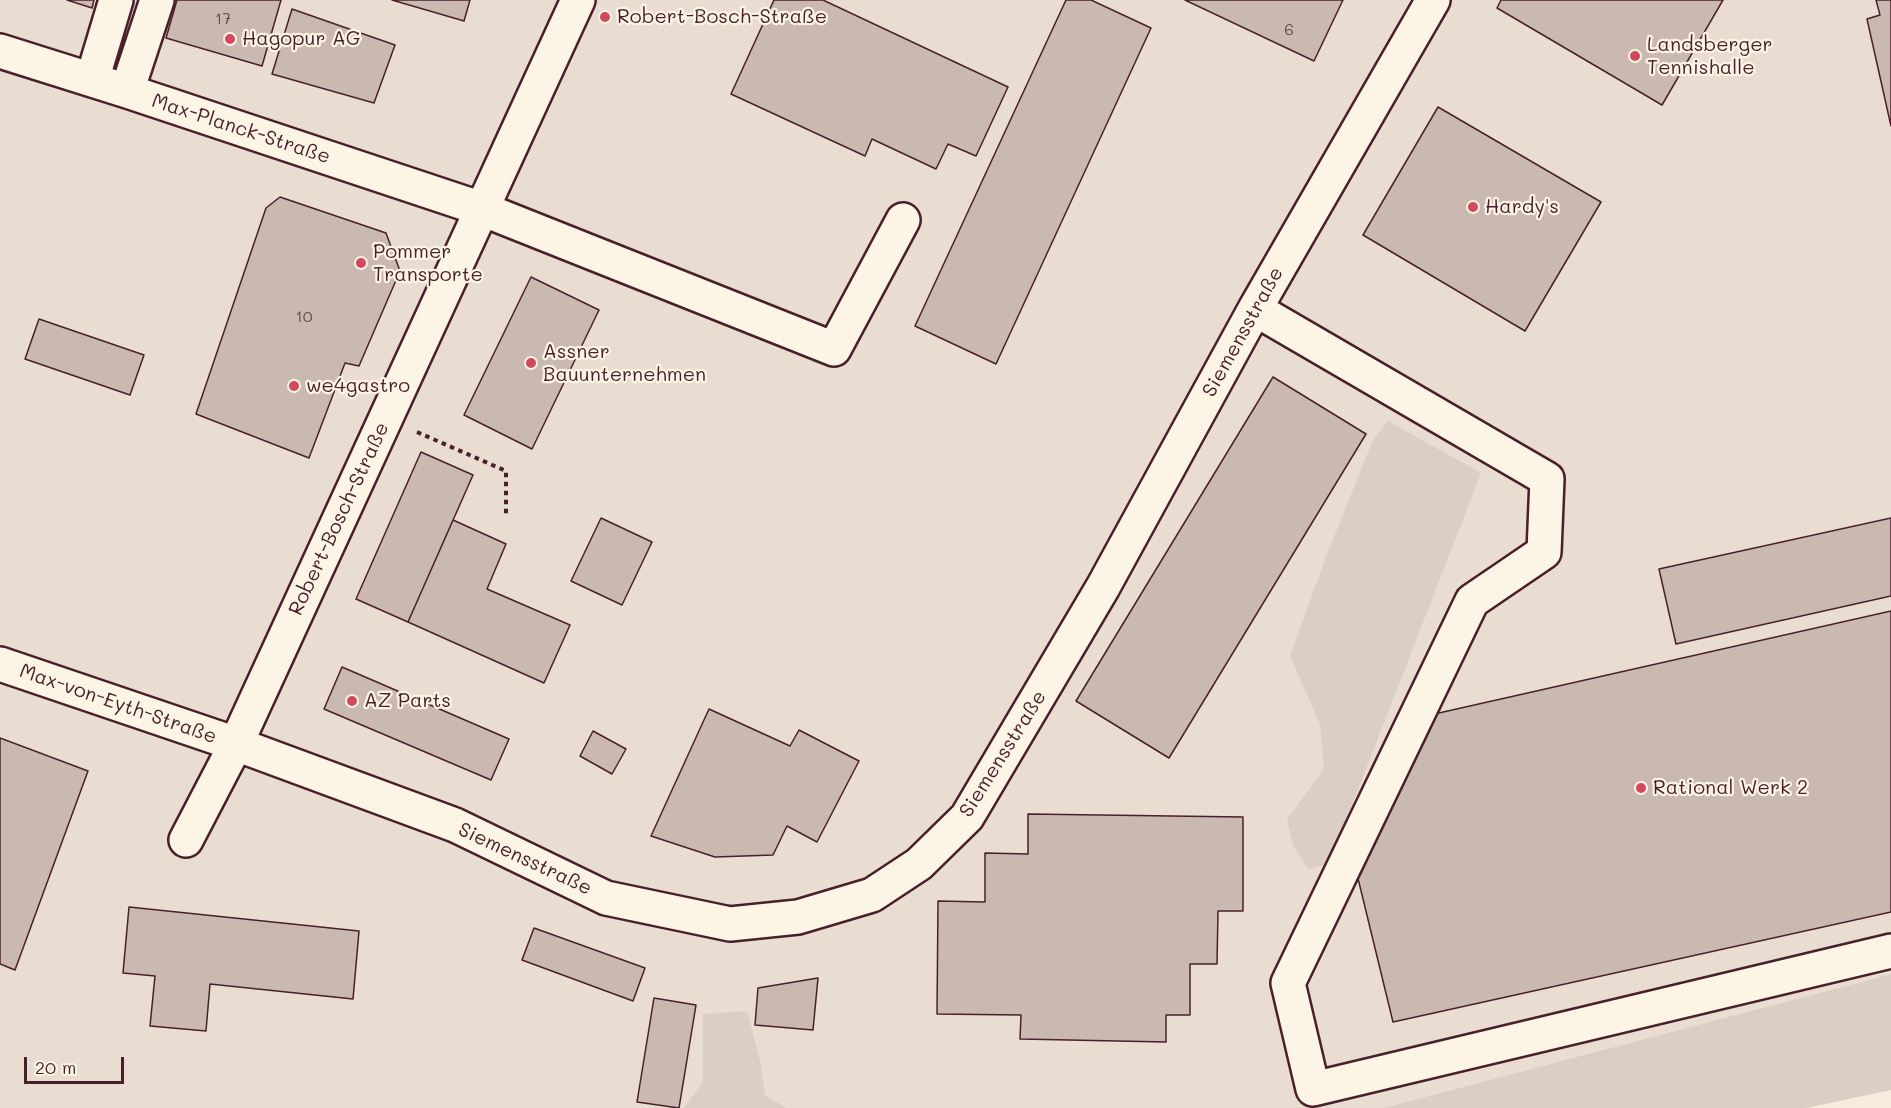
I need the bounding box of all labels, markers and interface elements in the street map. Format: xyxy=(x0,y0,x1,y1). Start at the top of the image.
place label: Robert-Bosch-Straße xyxy=(617,5,827,29)
house number: 17 xyxy=(215,9,231,29)
marker: Robert-Bosch-Straße xyxy=(598,10,612,24)
house number: 6 xyxy=(1284,20,1294,40)
place label: Hagopur AG xyxy=(242,27,361,51)
marker: Hagopur AG xyxy=(223,32,237,46)
place label: Landsberger Tennishalle xyxy=(1647,33,1773,80)
marker: Landsberger Tennishalle xyxy=(1628,49,1642,63)
street label: Max-Planck-Straße xyxy=(149,89,333,169)
place label: Hardy's xyxy=(1485,195,1559,219)
marker: Hardy's xyxy=(1466,200,1480,214)
place label: Pommer Transporte xyxy=(373,240,483,287)
marker: Pommer Transporte xyxy=(354,256,368,270)
street label: Siemensstraße xyxy=(1197,263,1289,401)
house number: 10 xyxy=(295,307,313,327)
place label: Assner Bauunternehmen xyxy=(543,340,706,387)
marker: Assner Bauunternehmen xyxy=(524,356,538,370)
place label: we4gastro xyxy=(306,374,410,398)
marker: we4gastro xyxy=(287,379,301,393)
street label: Robert-Bosch-Straße xyxy=(284,419,394,619)
street label: Max-von-Eyth-Straße xyxy=(16,659,220,749)
street label: Siemensstraße xyxy=(954,686,1052,822)
place label: AZ Parts xyxy=(364,689,451,713)
marker: AZ Parts xyxy=(345,694,359,708)
place label: Rational Werk 2 xyxy=(1653,776,1808,800)
marker: Rational Werk 2 xyxy=(1634,781,1648,795)
street label: Siemensstraße xyxy=(454,817,596,901)
scale bar xyxy=(27,1045,128,1083)
text: 20 m xyxy=(35,1055,76,1079)

